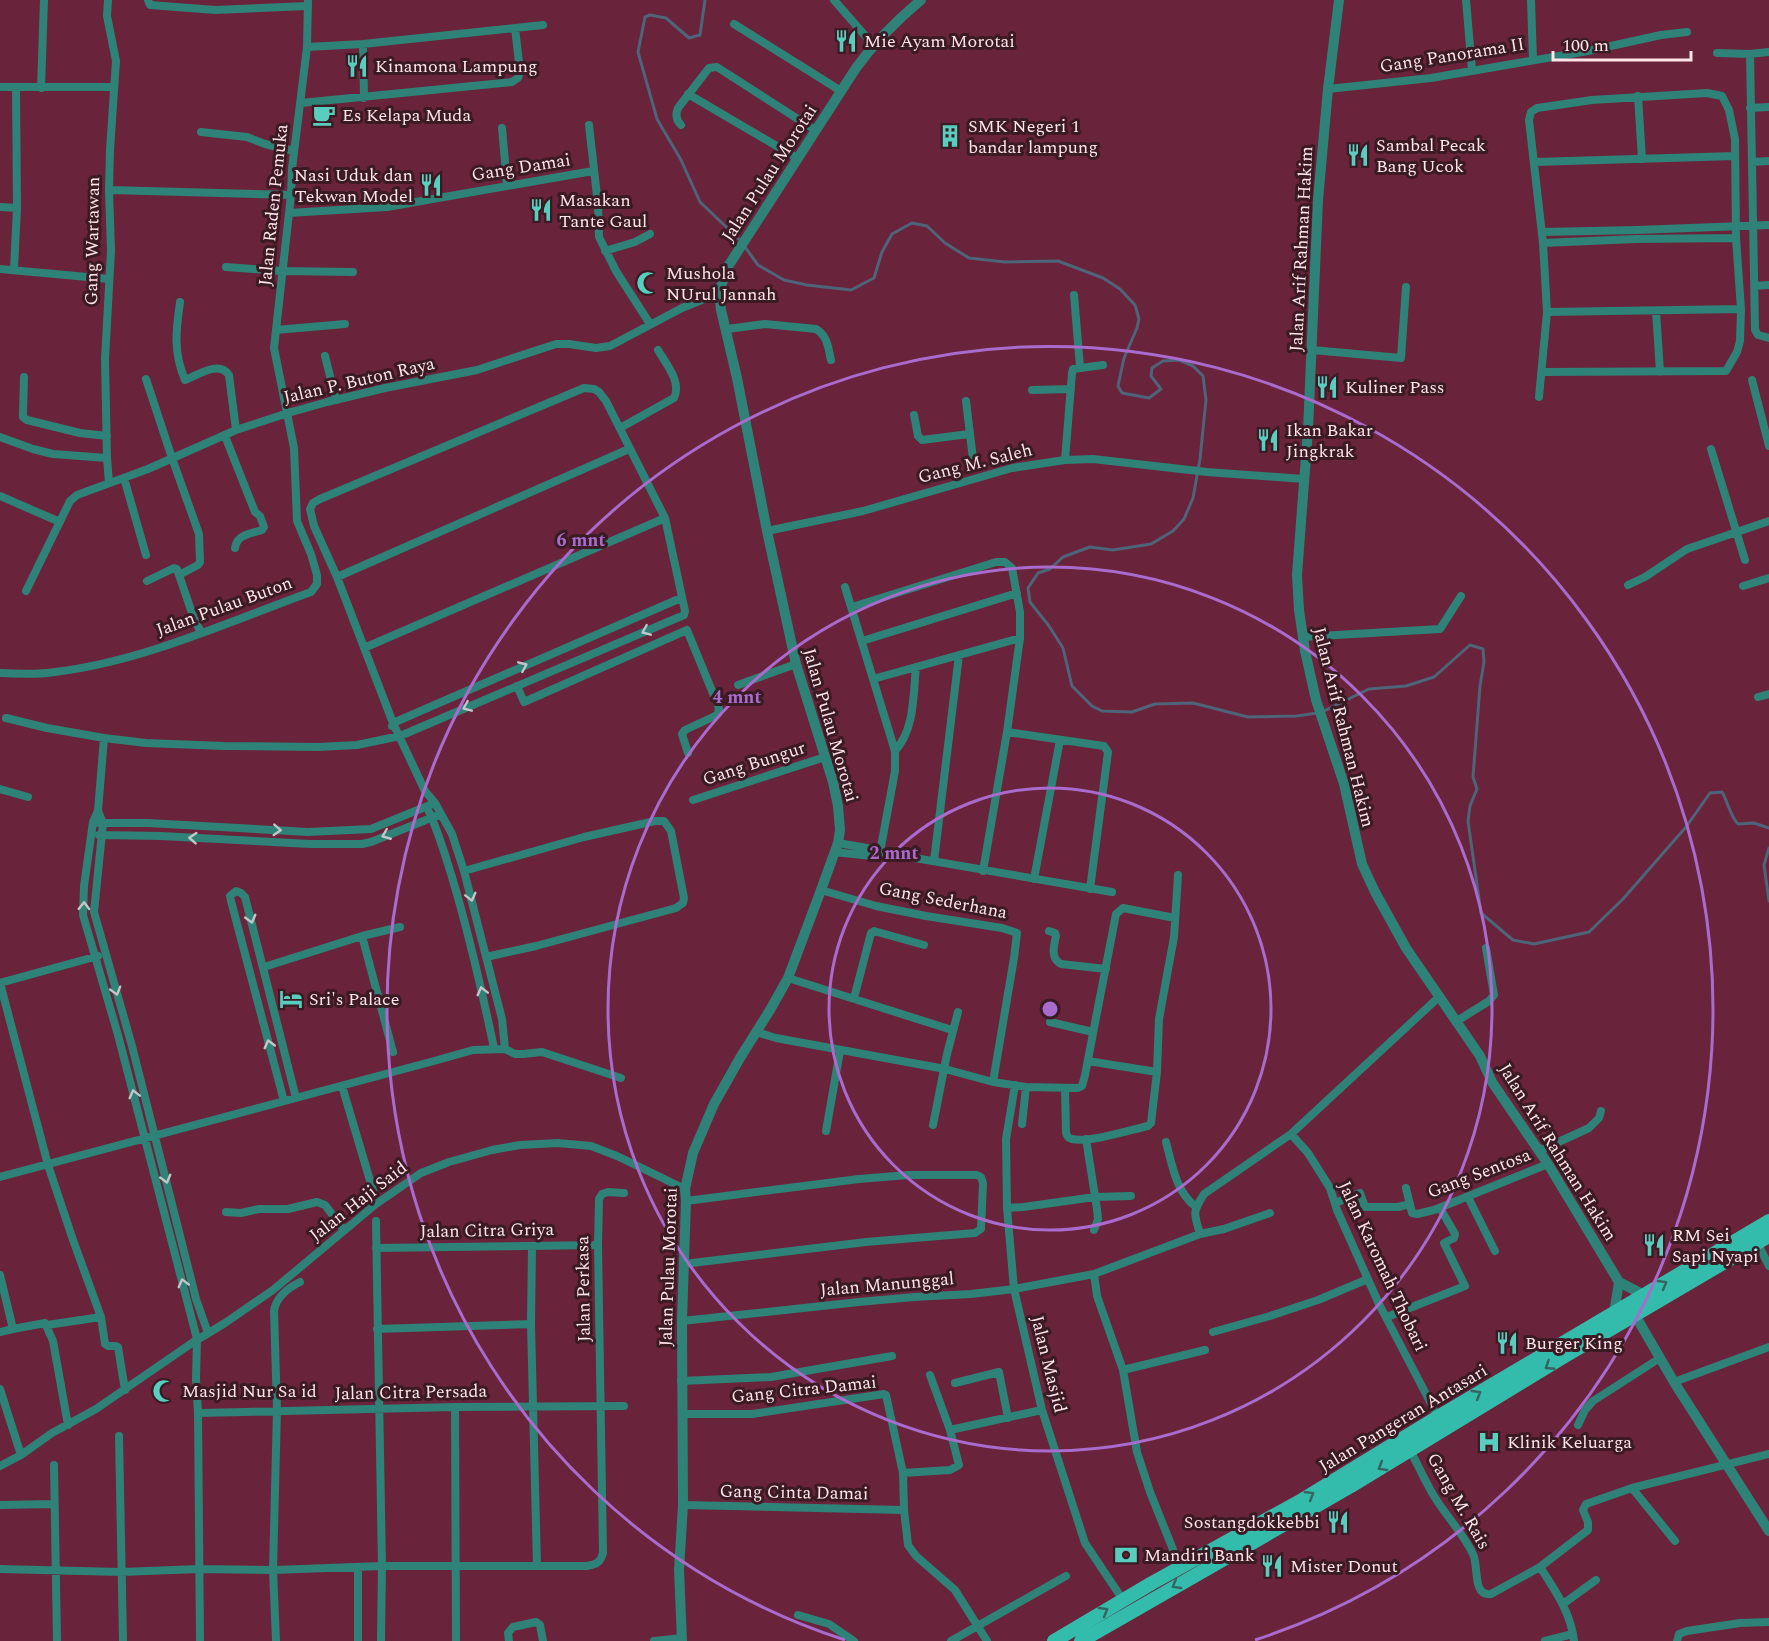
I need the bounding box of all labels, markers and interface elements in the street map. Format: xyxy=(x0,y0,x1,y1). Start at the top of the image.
scale bar xyxy=(1553,24,1691,62)
restaurant icon: Mie Ayam Morotai xyxy=(833,28,859,54)
place label: Mie Ayam Morotai xyxy=(864,28,1015,55)
street label: Gang Panorama II xyxy=(1378,31,1526,80)
text: 100 m xyxy=(1562,32,1609,59)
restaurant icon: Kinamona Lampung xyxy=(344,53,370,79)
place label: Kinamona Lampung xyxy=(375,53,538,80)
street label: Jalan Pulau Morotai xyxy=(715,99,824,247)
cafe icon: Es Kelapa Muda xyxy=(311,102,337,128)
place label: Es Kelapa Muda xyxy=(342,102,471,129)
place label: SMK Negeri 1 bandar lampung xyxy=(968,113,1098,161)
street label: Jalan Raden Pemuka xyxy=(252,122,295,287)
building icon: SMK Negeri 1 bandar lampung xyxy=(937,123,963,149)
place label: Sambal Pecak Bang Ucok xyxy=(1376,132,1486,180)
restaurant icon: Sambal Pecak Bang Ucok xyxy=(1345,142,1371,168)
street label: Gang Damai xyxy=(470,146,573,189)
street label: Jalan Arif Rahman Hakim xyxy=(1283,146,1320,352)
place label: Nasi Uduk dan Tekwan Model xyxy=(294,162,413,210)
restaurant icon: Nasi Uduk dan Tekwan Model xyxy=(418,172,444,198)
street label: Gang Wartawan xyxy=(78,176,107,306)
place label: Masakan Tante Gaul xyxy=(559,187,647,235)
restaurant icon: Masakan Tante Gaul xyxy=(528,197,554,223)
place label: Mushola NUrul Jannah xyxy=(666,260,777,308)
mosque icon: Mushola NUrul Jannah xyxy=(635,270,661,296)
street label: Jalan P. Buton Raya xyxy=(281,350,438,411)
restaurant icon: Kuliner Pass xyxy=(1314,374,1340,400)
place label: Kuliner Pass xyxy=(1345,374,1445,401)
place label: Ikan Bakar Jingkrak xyxy=(1286,417,1373,465)
restaurant icon: Ikan Bakar Jingkrak xyxy=(1255,427,1281,453)
street label: Gang M. Saleh xyxy=(915,436,1035,491)
text: 6 mnt xyxy=(557,527,605,554)
street label: Jalan Pulau Buton xyxy=(152,569,296,644)
one-way arrow xyxy=(642,624,653,636)
street label: Jalan Arif Rahman Hakim xyxy=(1306,624,1381,830)
street label: Jalan Pulau Morotai xyxy=(796,645,865,805)
one-way arrow xyxy=(517,661,528,673)
text: 4 mnt xyxy=(713,684,761,711)
one-way arrow xyxy=(462,700,473,712)
street label: Gang Bungur xyxy=(699,734,809,793)
one-way arrow xyxy=(273,824,282,837)
one-way arrow xyxy=(382,828,393,840)
one-way arrow xyxy=(189,831,198,844)
text: 2 mnt xyxy=(870,840,918,867)
street label: Gang Sederhana xyxy=(876,875,1010,926)
one-way arrow xyxy=(463,892,476,902)
one-way arrow xyxy=(78,902,90,911)
one-way arrow xyxy=(244,913,256,924)
one-way arrow xyxy=(109,985,121,996)
hotel icon: Sri's Palace xyxy=(278,986,304,1012)
place label: Sri's Palace xyxy=(309,986,399,1013)
one-way arrow xyxy=(477,986,490,996)
centre of rings xyxy=(1040,999,1060,1019)
one-way arrow xyxy=(263,1040,276,1050)
street label: Jalan Arif Rahman Hakim xyxy=(1492,1058,1624,1247)
one-way arrow xyxy=(128,1089,141,1099)
street label: Gang Sentosa xyxy=(1423,1141,1535,1206)
street label: Jalan Haji Said xyxy=(304,1154,413,1248)
one-way arrow xyxy=(159,1173,171,1184)
street label: Jalan Karomah Thobari xyxy=(1331,1176,1434,1356)
street label: Jalan Pulau Morotai xyxy=(652,1187,685,1347)
street label: Jalan Citra Griya xyxy=(420,1216,555,1245)
place label: RM Sei Sapi Nyapi xyxy=(1672,1222,1759,1270)
restaurant icon: RM Sei Sapi Nyapi xyxy=(1641,1232,1667,1258)
street label: Jalan Perkasa xyxy=(569,1235,598,1342)
street label: Jalan Manunggal xyxy=(819,1265,955,1304)
one-way arrow xyxy=(177,1278,190,1288)
one-way arrow xyxy=(1657,1280,1667,1291)
street label: Jalan Masjid xyxy=(1023,1313,1074,1416)
restaurant icon: Burger King xyxy=(1494,1330,1520,1356)
place label: Burger King xyxy=(1525,1330,1623,1357)
street label: Jalan Pangeran Antasari xyxy=(1314,1357,1493,1480)
one-way arrow xyxy=(1544,1359,1555,1370)
street label: Gang Citra Damai xyxy=(730,1368,878,1411)
mosque icon: Masjid Nur Sa id xyxy=(151,1378,177,1404)
place label: Masjid Nur Sa id xyxy=(182,1378,317,1405)
street label: Jalan Citra Persada xyxy=(334,1378,488,1407)
one-way arrow xyxy=(1471,1389,1481,1401)
hospital icon: Klinik Keluarga xyxy=(1476,1429,1502,1455)
place label: Klinik Keluarga xyxy=(1507,1429,1632,1456)
street label: Gang M. Rais xyxy=(1420,1448,1497,1555)
one-way arrow xyxy=(1378,1460,1388,1472)
street label: Gang Cinta Damai xyxy=(719,1478,869,1507)
one-way arrow xyxy=(1304,1491,1315,1502)
place label: Sostangdokkebbi xyxy=(1184,1509,1320,1536)
restaurant icon: Sostangdokkebbi xyxy=(1325,1509,1351,1535)
bank icon: Mandiri Bank xyxy=(1113,1542,1139,1568)
place label: Mandiri Bank xyxy=(1144,1542,1255,1569)
restaurant icon: Mister Donut xyxy=(1259,1553,1285,1579)
place label: Mister Donut xyxy=(1290,1553,1398,1580)
one-way arrow xyxy=(1172,1578,1182,1590)
one-way arrow xyxy=(1098,1607,1108,1619)

